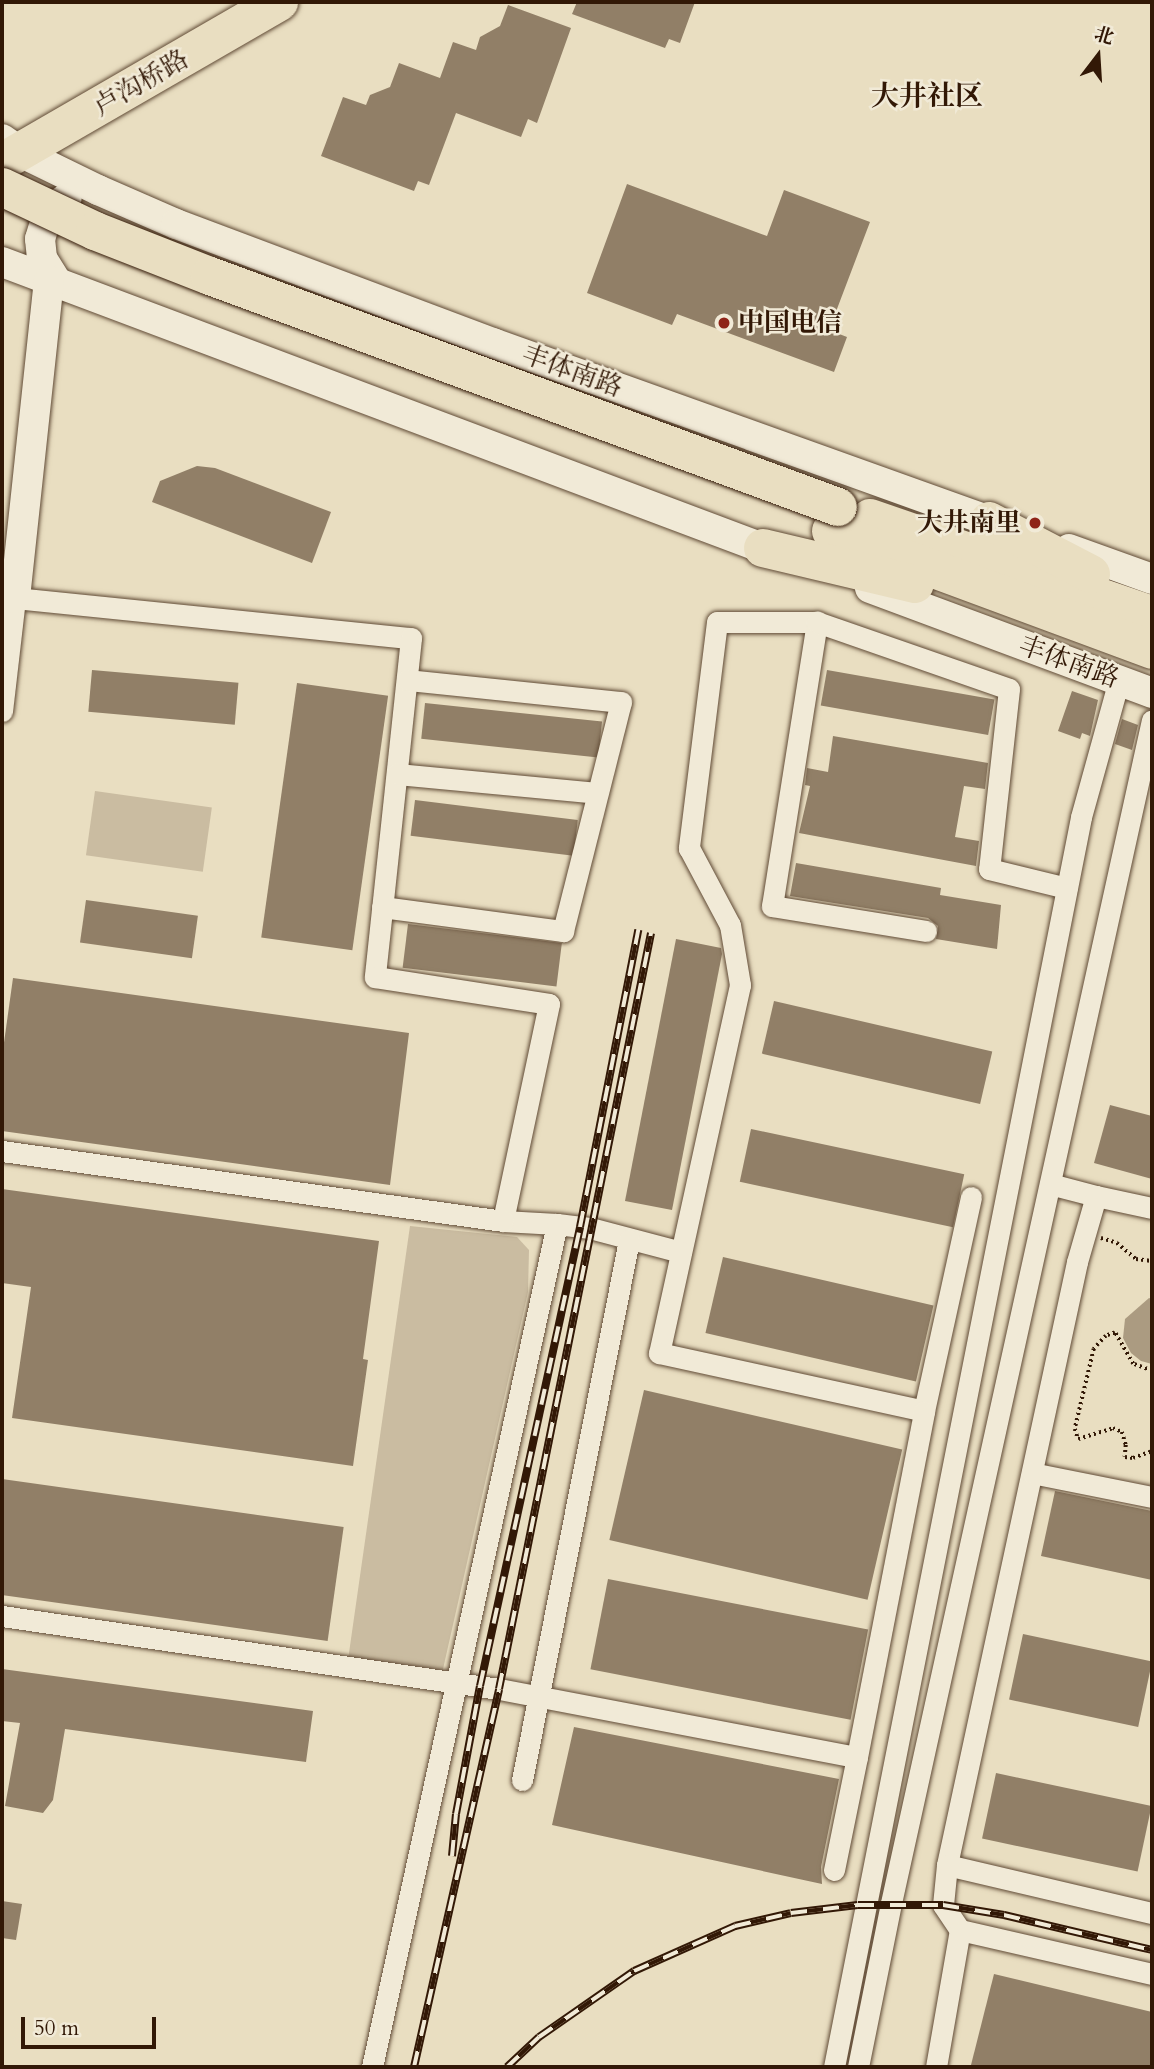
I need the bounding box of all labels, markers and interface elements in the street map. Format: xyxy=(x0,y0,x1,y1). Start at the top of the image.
north arrow xyxy=(1063,21,1133,91)
text: 北 xyxy=(1091,21,1117,51)
street label: 卢沟桥路 xyxy=(88,43,194,123)
district label: 大井社区 xyxy=(871,79,983,113)
place label: 中国电信 xyxy=(738,307,842,339)
marker: 中国电信 xyxy=(716,315,732,331)
street label: 丰体南路 xyxy=(518,339,626,403)
place label: 大井南里 xyxy=(917,507,1021,539)
marker: 大井南里 xyxy=(1027,515,1043,531)
street label: 丰体南路 xyxy=(1015,630,1123,694)
scale bar xyxy=(24,2002,159,2046)
text: 50 m xyxy=(34,2014,79,2043)

